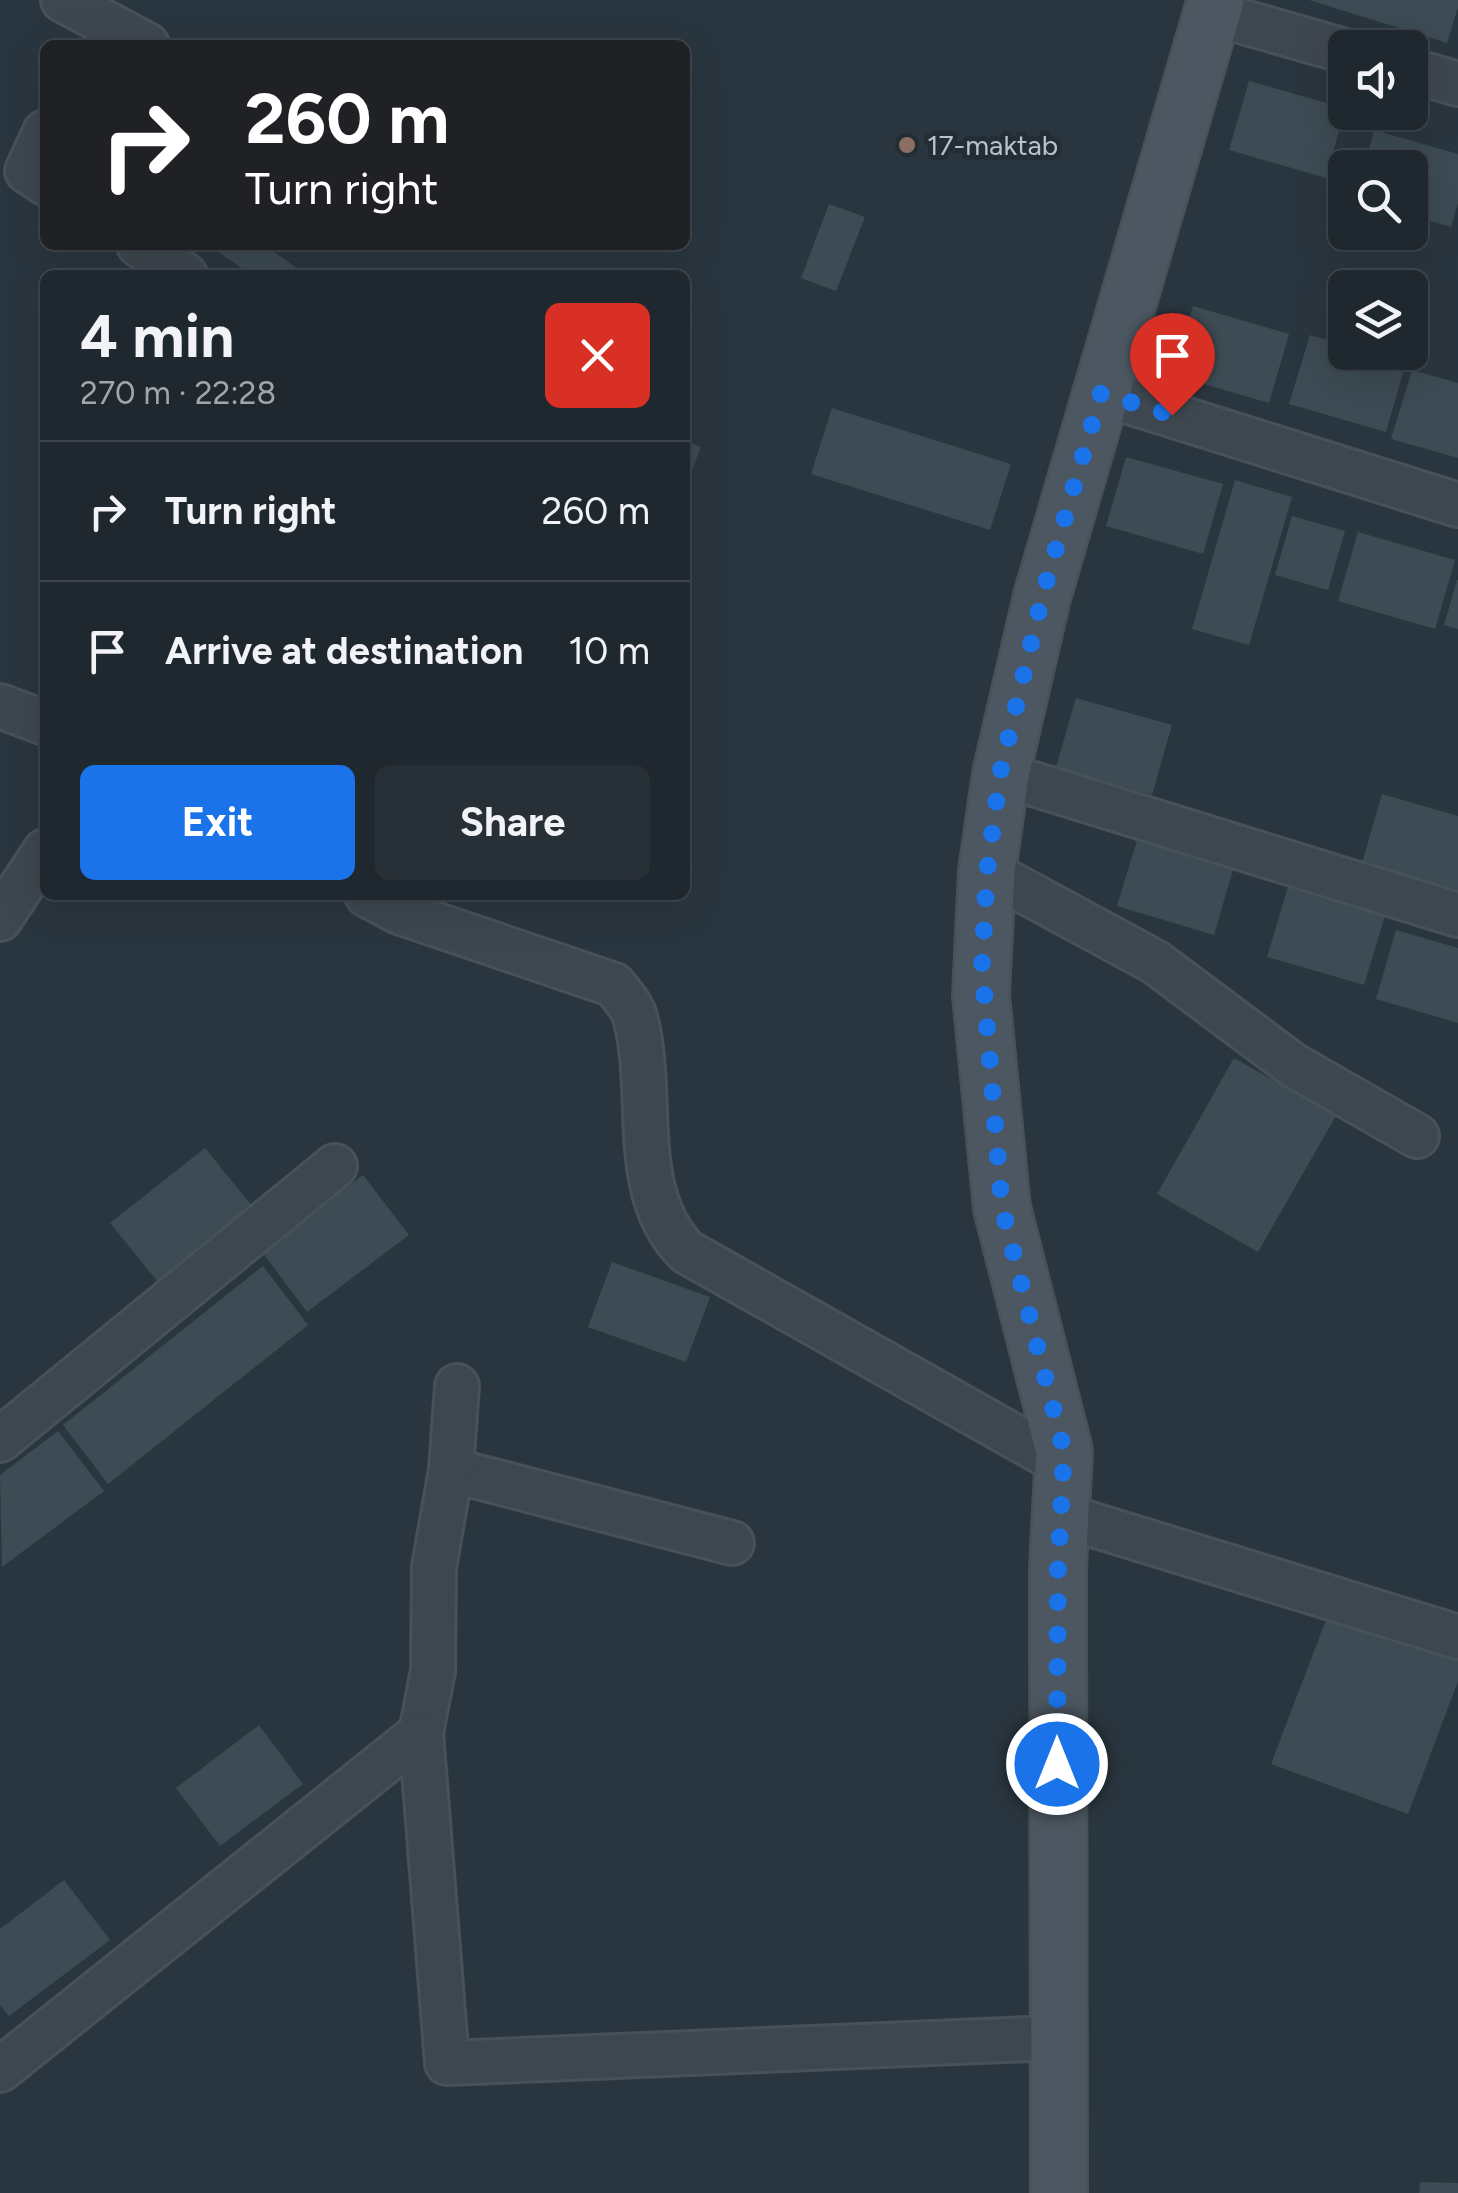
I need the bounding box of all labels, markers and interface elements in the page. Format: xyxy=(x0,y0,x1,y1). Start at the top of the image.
map controls xyxy=(1328,30,1428,370)
button: sound xyxy=(1328,30,1428,130)
text: 260 m xyxy=(245,76,449,161)
icon: right xyxy=(80,80,210,210)
place label: 17-maktab xyxy=(927,128,1058,162)
marker: 17-maktab xyxy=(896,134,918,156)
button: search xyxy=(1328,150,1428,250)
text: Turn right xyxy=(245,161,438,215)
button: layers xyxy=(1328,270,1428,370)
text: 4 min xyxy=(80,300,234,372)
button: close xyxy=(545,303,650,408)
pin xyxy=(1130,313,1215,416)
icon: arrive xyxy=(1145,328,1200,383)
text: 270 m · 22:28 xyxy=(80,374,276,412)
icon: right xyxy=(80,484,135,539)
text: Turn right xyxy=(165,488,337,534)
text: 260 m xyxy=(541,488,650,534)
icon: arrive xyxy=(80,624,135,679)
text: Arrive at destination xyxy=(165,628,523,674)
text: 10 m xyxy=(568,628,650,674)
button: Exit xyxy=(80,765,355,880)
button: Share xyxy=(375,765,650,880)
position arrow xyxy=(1005,1712,1109,1816)

